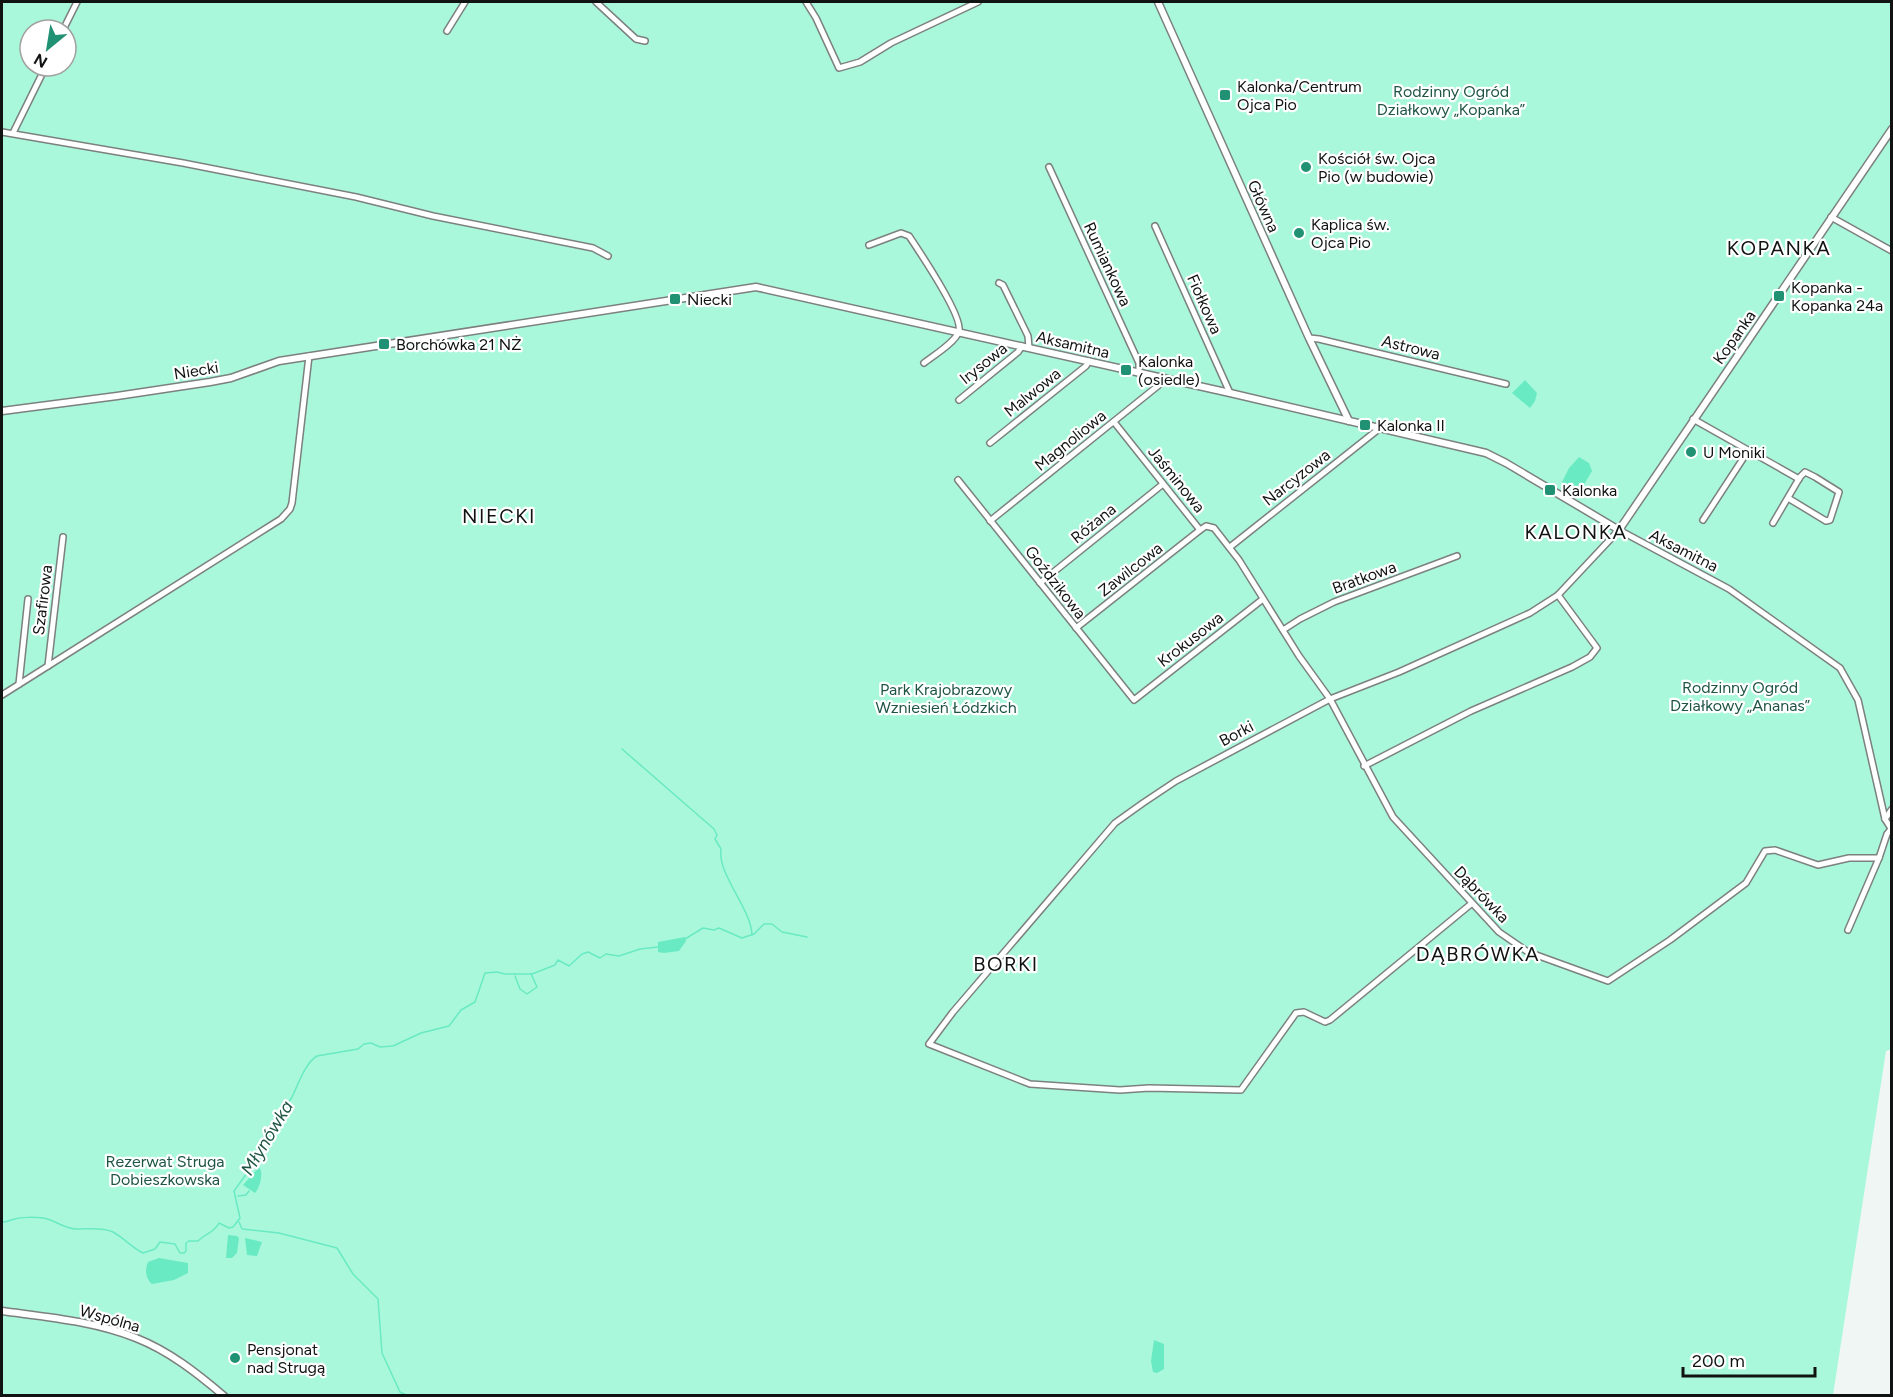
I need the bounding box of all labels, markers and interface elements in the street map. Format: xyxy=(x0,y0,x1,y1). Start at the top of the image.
north arrow xyxy=(18,18,78,78)
text: N xyxy=(31,49,51,72)
place label: Kalonka/Centrum Ojca Pio xyxy=(1237,77,1362,114)
park label: Rodzinny Ogród Działkowy „Kopanka” xyxy=(1377,82,1526,119)
marker: Kalonka/Centrum Ojca Pio xyxy=(1218,88,1232,102)
place label: Kościół św. Ojca Pio (w budowie) xyxy=(1318,149,1435,186)
marker: Kościół św. Ojca Pio (w budowie) xyxy=(1299,160,1313,174)
street label: Główna xyxy=(1244,177,1283,235)
place label: Kaplica św. Ojca Pio xyxy=(1311,215,1390,252)
street label: Rumiankowa xyxy=(1080,219,1135,309)
marker: Kaplica św. Ojca Pio xyxy=(1292,226,1306,240)
district label: KOPANKA xyxy=(1727,236,1831,260)
street label: Fiołkowa xyxy=(1183,271,1226,337)
place label: Kopanka - Kopanka 24a xyxy=(1791,278,1883,315)
marker: Kopanka - Kopanka 24a xyxy=(1772,289,1786,303)
place label: Niecki xyxy=(687,290,732,309)
marker: Niecki xyxy=(668,292,682,306)
street label: Kopanka xyxy=(1709,307,1760,368)
street label: Aksamitna xyxy=(1034,327,1111,362)
street label: Astrowa xyxy=(1380,331,1442,364)
place label: Borchówka 21 NŻ xyxy=(396,335,522,354)
marker: Borchówka 21 NŻ xyxy=(377,337,391,351)
street label: Irysowa xyxy=(956,339,1011,388)
place label: Kalonka (osiedle) xyxy=(1138,352,1200,389)
street label: Niecki xyxy=(172,358,220,383)
marker: Kalonka (osiedle) xyxy=(1119,363,1133,377)
street label: Malwowa xyxy=(1000,364,1064,421)
street label: Magnoliowa xyxy=(1031,406,1110,475)
place label: Kalonka II xyxy=(1377,416,1445,435)
marker: Kalonka II xyxy=(1358,418,1372,432)
street label: Jaśminowa xyxy=(1144,442,1209,516)
place label: U Moniki xyxy=(1703,443,1765,462)
street label: Narcyzowa xyxy=(1259,445,1334,510)
marker: U Moniki xyxy=(1684,445,1698,459)
place label: Kalonka xyxy=(1562,481,1617,500)
marker: Kalonka xyxy=(1543,483,1557,497)
street label: Różana xyxy=(1067,500,1120,547)
district label: NIECKI xyxy=(462,504,536,528)
district label: KALONKA xyxy=(1524,520,1628,544)
street label: Aksamitna xyxy=(1646,525,1721,576)
street label: Zawilcowa xyxy=(1094,538,1166,600)
street label: Goździkowa xyxy=(1021,542,1090,623)
street label: Bratkowa xyxy=(1330,557,1399,598)
street label: Szafirowa xyxy=(29,564,56,636)
street label: Krokusowa xyxy=(1154,608,1227,671)
park label: Rodzinny Ogród Działkowy „Ananas” xyxy=(1670,678,1811,715)
park label: Park Krajobrazowy Wzniesień Łódzkich xyxy=(875,680,1017,717)
street label: Borki xyxy=(1216,717,1257,750)
street label: Dąbrówka xyxy=(1450,862,1513,927)
district label: DĄBRÓWKA xyxy=(1416,942,1540,966)
district label: BORKI xyxy=(973,952,1039,976)
water label: Młynówka xyxy=(236,1096,298,1179)
park label: Rezerwat Struga Dobieszkowska xyxy=(105,1152,225,1189)
street label: Wspólna xyxy=(77,1301,142,1336)
place label: Pensjonat nad Strugą xyxy=(247,1340,325,1377)
scale bar xyxy=(1683,1340,1815,1378)
text: 200 m xyxy=(1692,1350,1745,1372)
marker: Pensjonat nad Strugą xyxy=(228,1351,242,1365)

